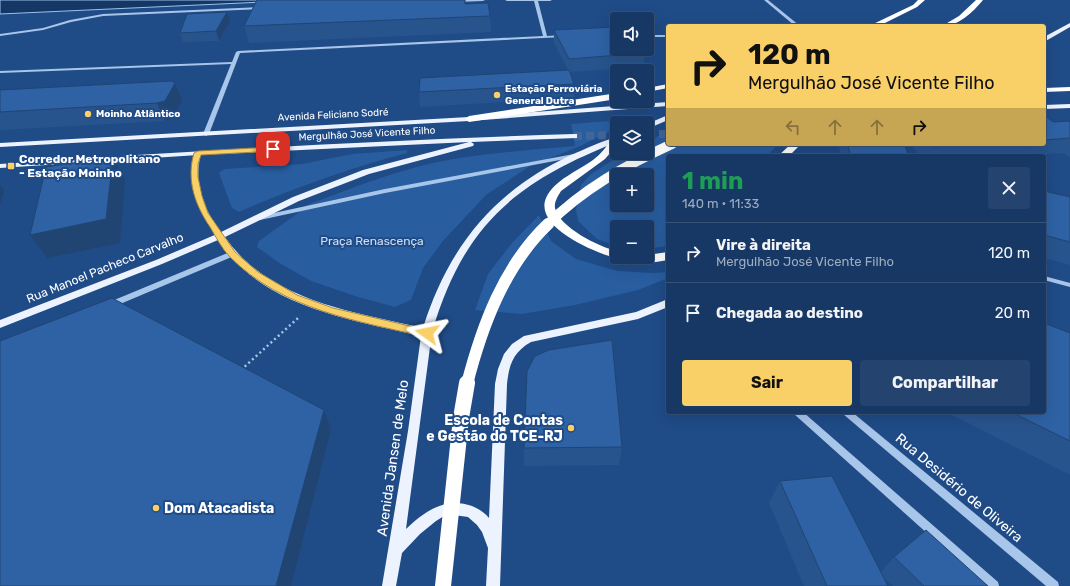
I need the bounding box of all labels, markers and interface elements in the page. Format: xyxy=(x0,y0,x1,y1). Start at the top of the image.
map controls xyxy=(610,12,654,264)
button: sound xyxy=(610,12,654,56)
text: 120 m xyxy=(748,38,831,71)
icon: right xyxy=(682,40,734,92)
button: search xyxy=(610,64,654,108)
text: Mergulhão José Vicente Filho xyxy=(748,72,995,94)
place label: Estação Ferroviária General Dutra xyxy=(505,83,603,107)
marker: Estação Ferroviária General Dutra xyxy=(492,90,502,100)
street label: Avenida Feliciano Sodré xyxy=(277,106,389,124)
place label: Moinho Atlântico xyxy=(96,108,180,120)
marker: Moinho Atlântico xyxy=(83,109,93,119)
button: layers xyxy=(610,116,654,160)
icon: left xyxy=(782,116,804,138)
icon: ahead xyxy=(824,116,846,138)
icon: ahead xyxy=(866,116,888,138)
icon: right xyxy=(908,116,930,138)
street label: Mergulhão José Vicente Filho xyxy=(298,124,436,144)
pin xyxy=(256,132,290,166)
icon: arrive xyxy=(262,138,284,160)
place label: Corredor Metropolitano - Estação Moinho xyxy=(19,152,160,180)
marker: Corredor Metropolitano - Estação Moinho xyxy=(6,161,16,171)
text: 1 min xyxy=(682,167,743,195)
button: close xyxy=(988,167,1030,209)
button: + xyxy=(610,168,654,212)
text: 140 m · 11:33 xyxy=(682,196,759,211)
button: − xyxy=(610,220,654,264)
street label: Rua Manoel Pacheco Carvalho xyxy=(24,230,186,306)
park label: Praça Renascença xyxy=(320,234,424,248)
text: Vire à direita xyxy=(716,236,811,254)
icon: right xyxy=(682,242,704,264)
text: 120 m xyxy=(988,244,1030,262)
text: Mergulhão José Vicente Filho xyxy=(716,254,894,269)
icon: arrive xyxy=(682,302,704,324)
text: Chegada ao destino xyxy=(716,304,863,322)
text: 20 m xyxy=(995,304,1030,322)
position arrow xyxy=(406,312,448,354)
button: Sair xyxy=(682,360,852,406)
button: Compartilhar xyxy=(860,360,1030,406)
street label: Avenida Jansen de Melo xyxy=(374,379,412,537)
place label: Escola de Contas e Gestão do TCE-RJ xyxy=(426,412,563,445)
marker: Escola de Contas e Gestão do TCE-RJ xyxy=(566,423,576,433)
street label: Rua Desidério de Oliveira xyxy=(892,430,1026,546)
place label: Dom Atacadista xyxy=(164,500,274,517)
marker: Dom Atacadista xyxy=(151,503,161,513)

